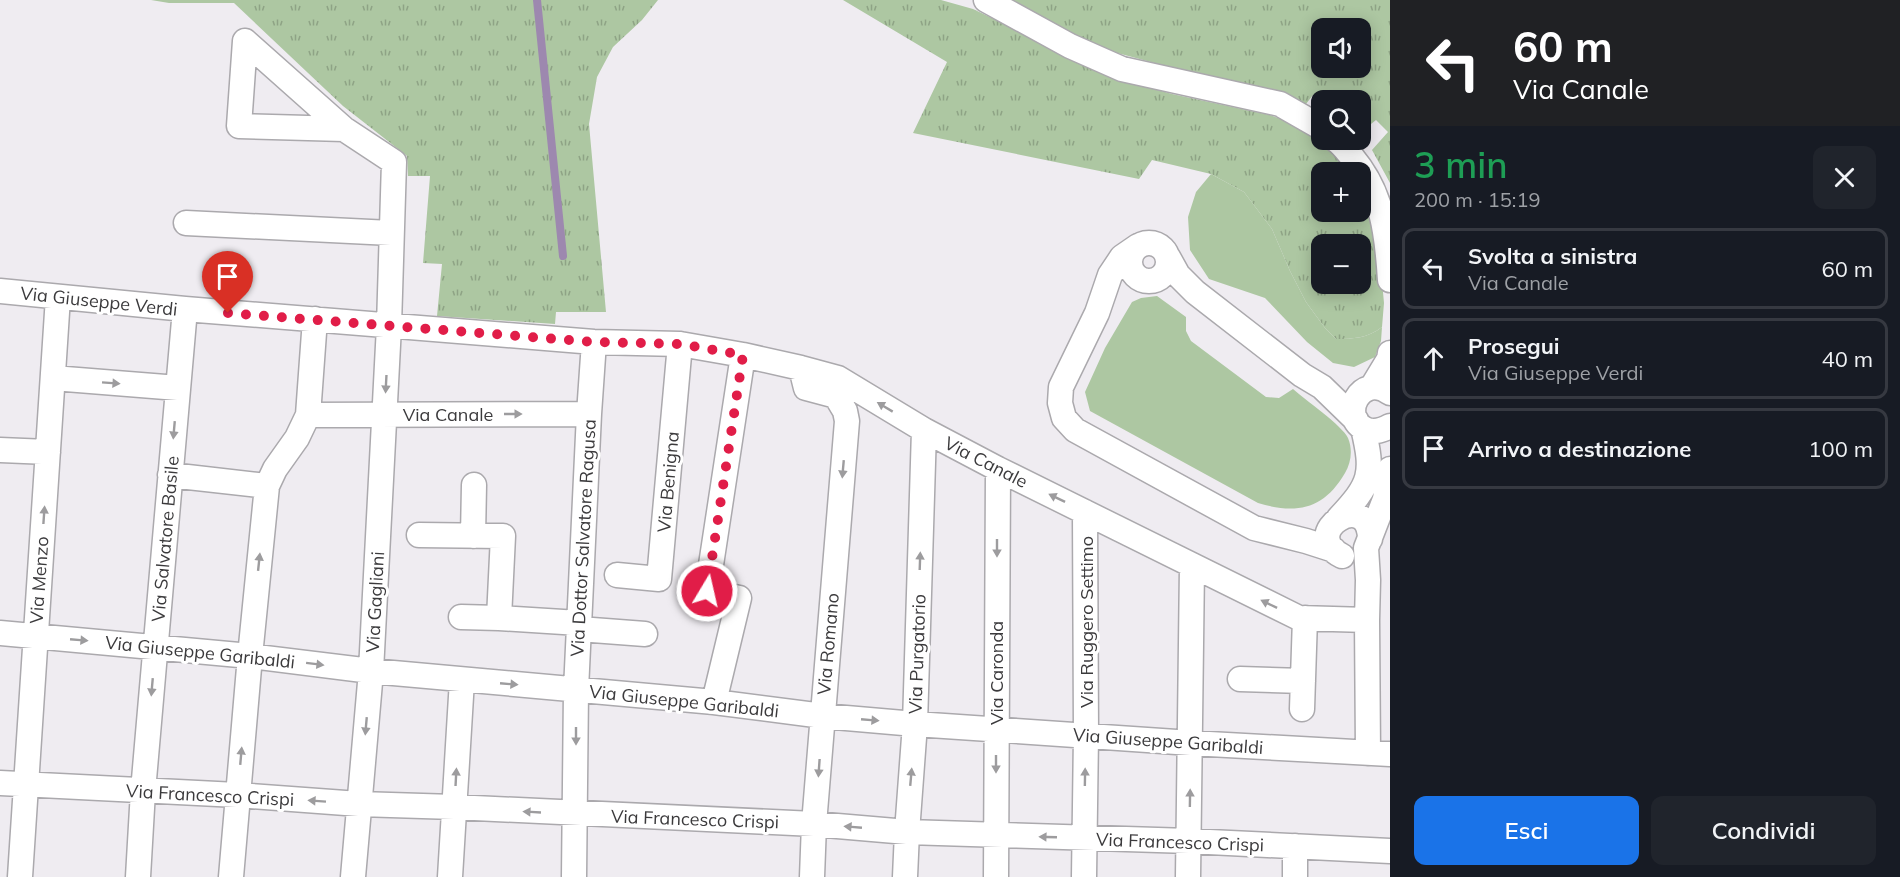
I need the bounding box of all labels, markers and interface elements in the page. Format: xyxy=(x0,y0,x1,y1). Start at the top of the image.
map controls xyxy=(1311,18,1371,294)
button: sound xyxy=(1311,18,1371,78)
text: 60 m xyxy=(1513,20,1613,73)
icon: left xyxy=(1414,24,1492,102)
text: Via Canale xyxy=(1513,72,1649,106)
button: search xyxy=(1311,90,1371,150)
text: 3 min xyxy=(1414,142,1508,187)
button: close xyxy=(1813,146,1876,209)
button: + xyxy=(1311,162,1371,222)
text: 200 m · 15:19 xyxy=(1414,187,1540,212)
button: − xyxy=(1311,234,1371,294)
text: Svolta a sinistra xyxy=(1468,242,1637,270)
pin xyxy=(202,251,253,313)
icon: left xyxy=(1417,252,1450,285)
text: 60 m xyxy=(1822,255,1873,283)
icon: arrive xyxy=(211,260,244,293)
text: Via Canale xyxy=(1468,270,1569,295)
street label: Via Giuseppe Verdi xyxy=(19,281,179,321)
text: Prosegui xyxy=(1468,332,1560,360)
icon: ahead xyxy=(1417,342,1450,375)
text: 40 m xyxy=(1822,345,1873,373)
text: Via Giuseppe Verdi xyxy=(1468,360,1643,385)
one-way arrow xyxy=(382,375,391,394)
one-way arrow xyxy=(102,378,121,387)
one-way arrow xyxy=(877,401,893,412)
street label: Via Canale xyxy=(403,403,493,426)
one-way arrow xyxy=(504,409,523,419)
street label: Via Dottor Salvatore Ragusa xyxy=(565,419,601,657)
one-way arrow xyxy=(169,421,179,440)
street label: Via Benigna xyxy=(652,430,684,534)
street label: Via Canale xyxy=(940,431,1032,493)
icon: arrive xyxy=(1417,432,1450,465)
text: Arrivo a destinazione xyxy=(1468,435,1691,463)
text: 100 m xyxy=(1808,435,1873,463)
street label: Via Salvatore Basile xyxy=(146,455,184,623)
one-way arrow xyxy=(838,459,848,478)
one-way arrow xyxy=(1049,494,1066,503)
one-way arrow xyxy=(39,506,48,525)
street label: Via Menzo xyxy=(24,536,54,624)
street label: Via Ruggero Settimo xyxy=(1075,536,1098,708)
one-way arrow xyxy=(992,539,1002,558)
street label: Via Gagliani xyxy=(361,551,389,653)
one-way arrow xyxy=(916,551,925,570)
one-way arrow xyxy=(254,552,264,571)
position arrow xyxy=(675,559,739,623)
street label: Via Romano xyxy=(812,592,844,696)
street label: Via Purgatorio xyxy=(903,594,931,714)
one-way arrow xyxy=(1261,600,1278,609)
street label: Via Caronda xyxy=(985,621,1008,725)
street label: Via Giuseppe Garibaldi xyxy=(104,631,296,673)
one-way arrow xyxy=(70,636,89,645)
one-way arrow xyxy=(305,660,324,669)
one-way arrow xyxy=(147,678,157,697)
one-way arrow xyxy=(499,679,518,689)
street label: Via Giuseppe Garibaldi xyxy=(588,680,780,722)
one-way arrow xyxy=(861,715,880,725)
one-way arrow xyxy=(361,716,371,735)
street label: Via Giuseppe Garibaldi xyxy=(1072,723,1264,759)
one-way arrow xyxy=(571,727,581,746)
one-way arrow xyxy=(236,746,246,765)
one-way arrow xyxy=(991,755,1000,774)
one-way arrow xyxy=(814,758,823,777)
one-way arrow xyxy=(451,767,461,786)
one-way arrow xyxy=(906,767,916,786)
one-way arrow xyxy=(1081,767,1090,786)
street label: Via Francesco Crispi xyxy=(125,779,295,811)
one-way arrow xyxy=(1185,788,1194,807)
one-way arrow xyxy=(307,796,326,806)
button: Esci xyxy=(1414,796,1639,865)
button: Condividi xyxy=(1651,796,1876,865)
street label: Via Francesco Crispi xyxy=(610,805,780,833)
one-way arrow xyxy=(523,807,542,816)
one-way arrow xyxy=(844,822,863,832)
street label: Via Francesco Crispi xyxy=(1095,828,1265,856)
one-way arrow xyxy=(1038,832,1057,841)

